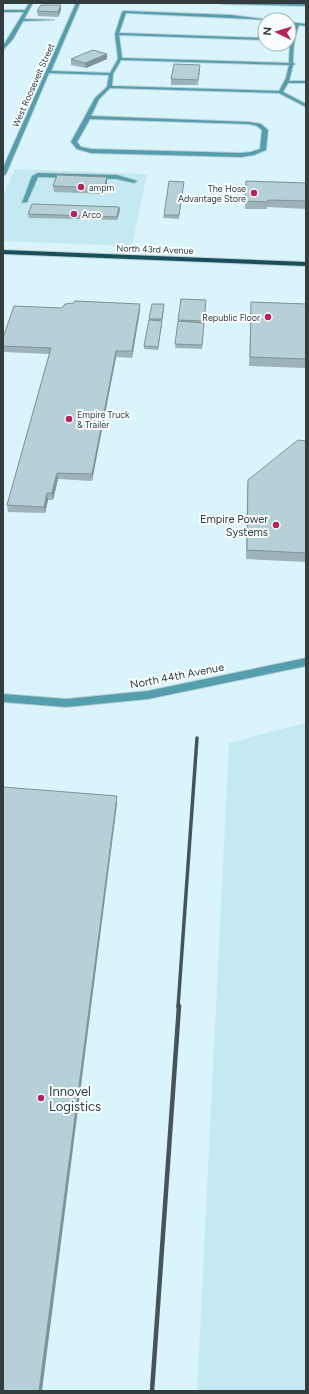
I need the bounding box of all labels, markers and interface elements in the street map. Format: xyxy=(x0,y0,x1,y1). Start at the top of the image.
north arrow xyxy=(257,12,297,52)
text: N xyxy=(261,26,274,36)
street label: West Roosevelt Street xyxy=(10,41,57,129)
marker: ampm xyxy=(76,182,86,192)
place label: ampm xyxy=(89,182,115,193)
place label: The Hose Advantage Store xyxy=(178,183,246,204)
marker: The Hose Advantage Store xyxy=(249,188,259,198)
marker: Arco xyxy=(69,209,79,219)
place label: Arco xyxy=(82,209,101,220)
street label: North 43rd Avenue xyxy=(116,242,194,256)
place label: Republic Floor xyxy=(202,312,260,323)
marker: Republic Floor xyxy=(263,312,273,322)
place label: Empire Truck & Trailer xyxy=(77,409,130,430)
marker: Empire Truck & Trailer xyxy=(64,414,74,424)
place label: Empire Power Systems xyxy=(200,513,268,539)
marker: Empire Power Systems xyxy=(271,520,281,530)
street label: North 44th Avenue xyxy=(129,661,225,691)
place label: Innovel Logistics xyxy=(49,1084,101,1114)
marker: Innovel Logistics xyxy=(36,1093,46,1103)

